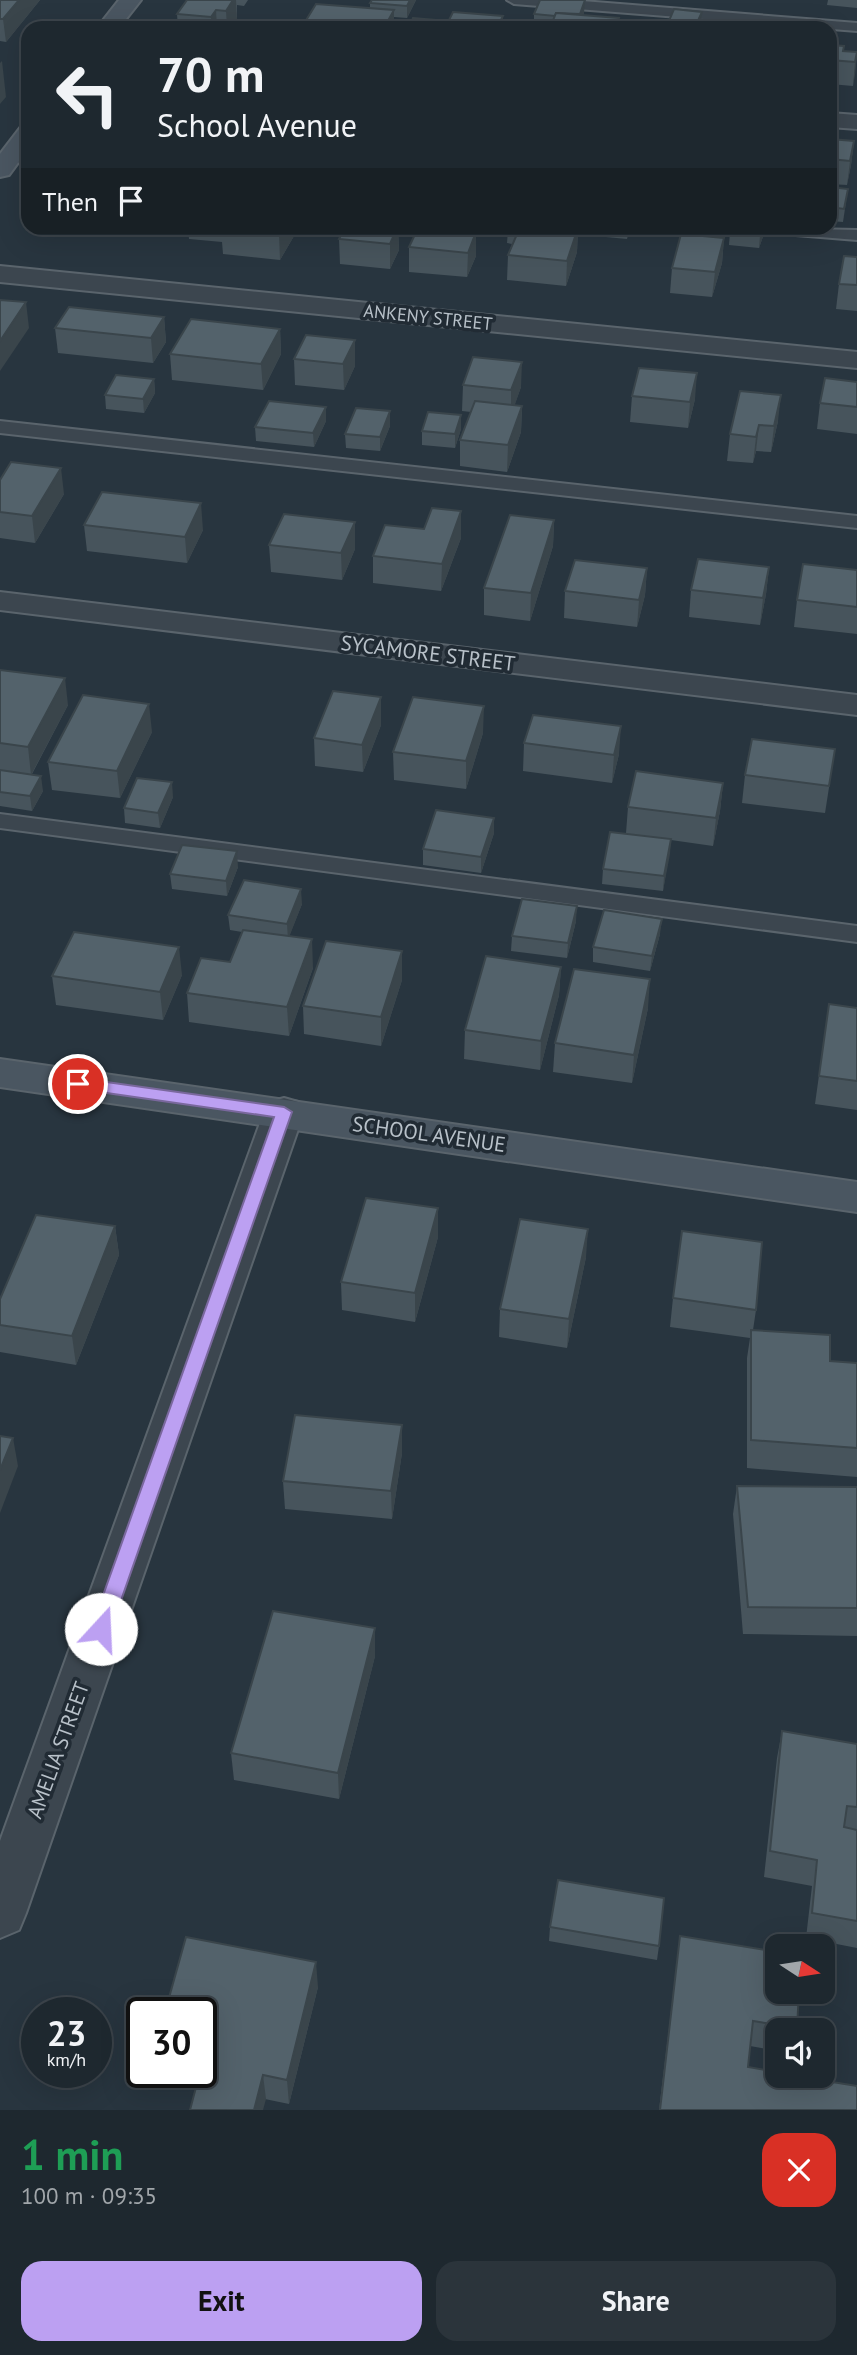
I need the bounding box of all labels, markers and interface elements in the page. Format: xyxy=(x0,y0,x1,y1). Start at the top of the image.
text: 70 m xyxy=(157,42,264,106)
icon: left xyxy=(42,49,133,140)
text: School Avenue xyxy=(157,104,357,146)
icon: arrive xyxy=(112,182,150,220)
text: Then xyxy=(42,185,98,218)
street label: ANKENY STREET xyxy=(362,299,494,335)
street label: SYCAMORE STREET xyxy=(339,629,517,677)
pin xyxy=(48,1054,108,1114)
icon: arrive xyxy=(59,1065,97,1103)
street label: SCHOOL AVENUE xyxy=(351,1110,507,1158)
position arrow xyxy=(64,1592,138,1666)
street label: AMELIA STREET xyxy=(21,1678,95,1822)
north arrow xyxy=(765,1934,835,2004)
map controls xyxy=(765,1934,835,2088)
speed limit sign: 30 xyxy=(126,1997,217,2088)
text: 23 xyxy=(47,2010,86,2056)
button: sound xyxy=(765,2018,835,2088)
text: km/h xyxy=(47,2048,86,2071)
text: 1 min xyxy=(21,2127,123,2182)
button: close xyxy=(762,2133,836,2207)
text: 100 m · 09:35 xyxy=(21,2181,157,2210)
button: Exit xyxy=(21,2261,422,2341)
button: Share xyxy=(436,2261,836,2341)

